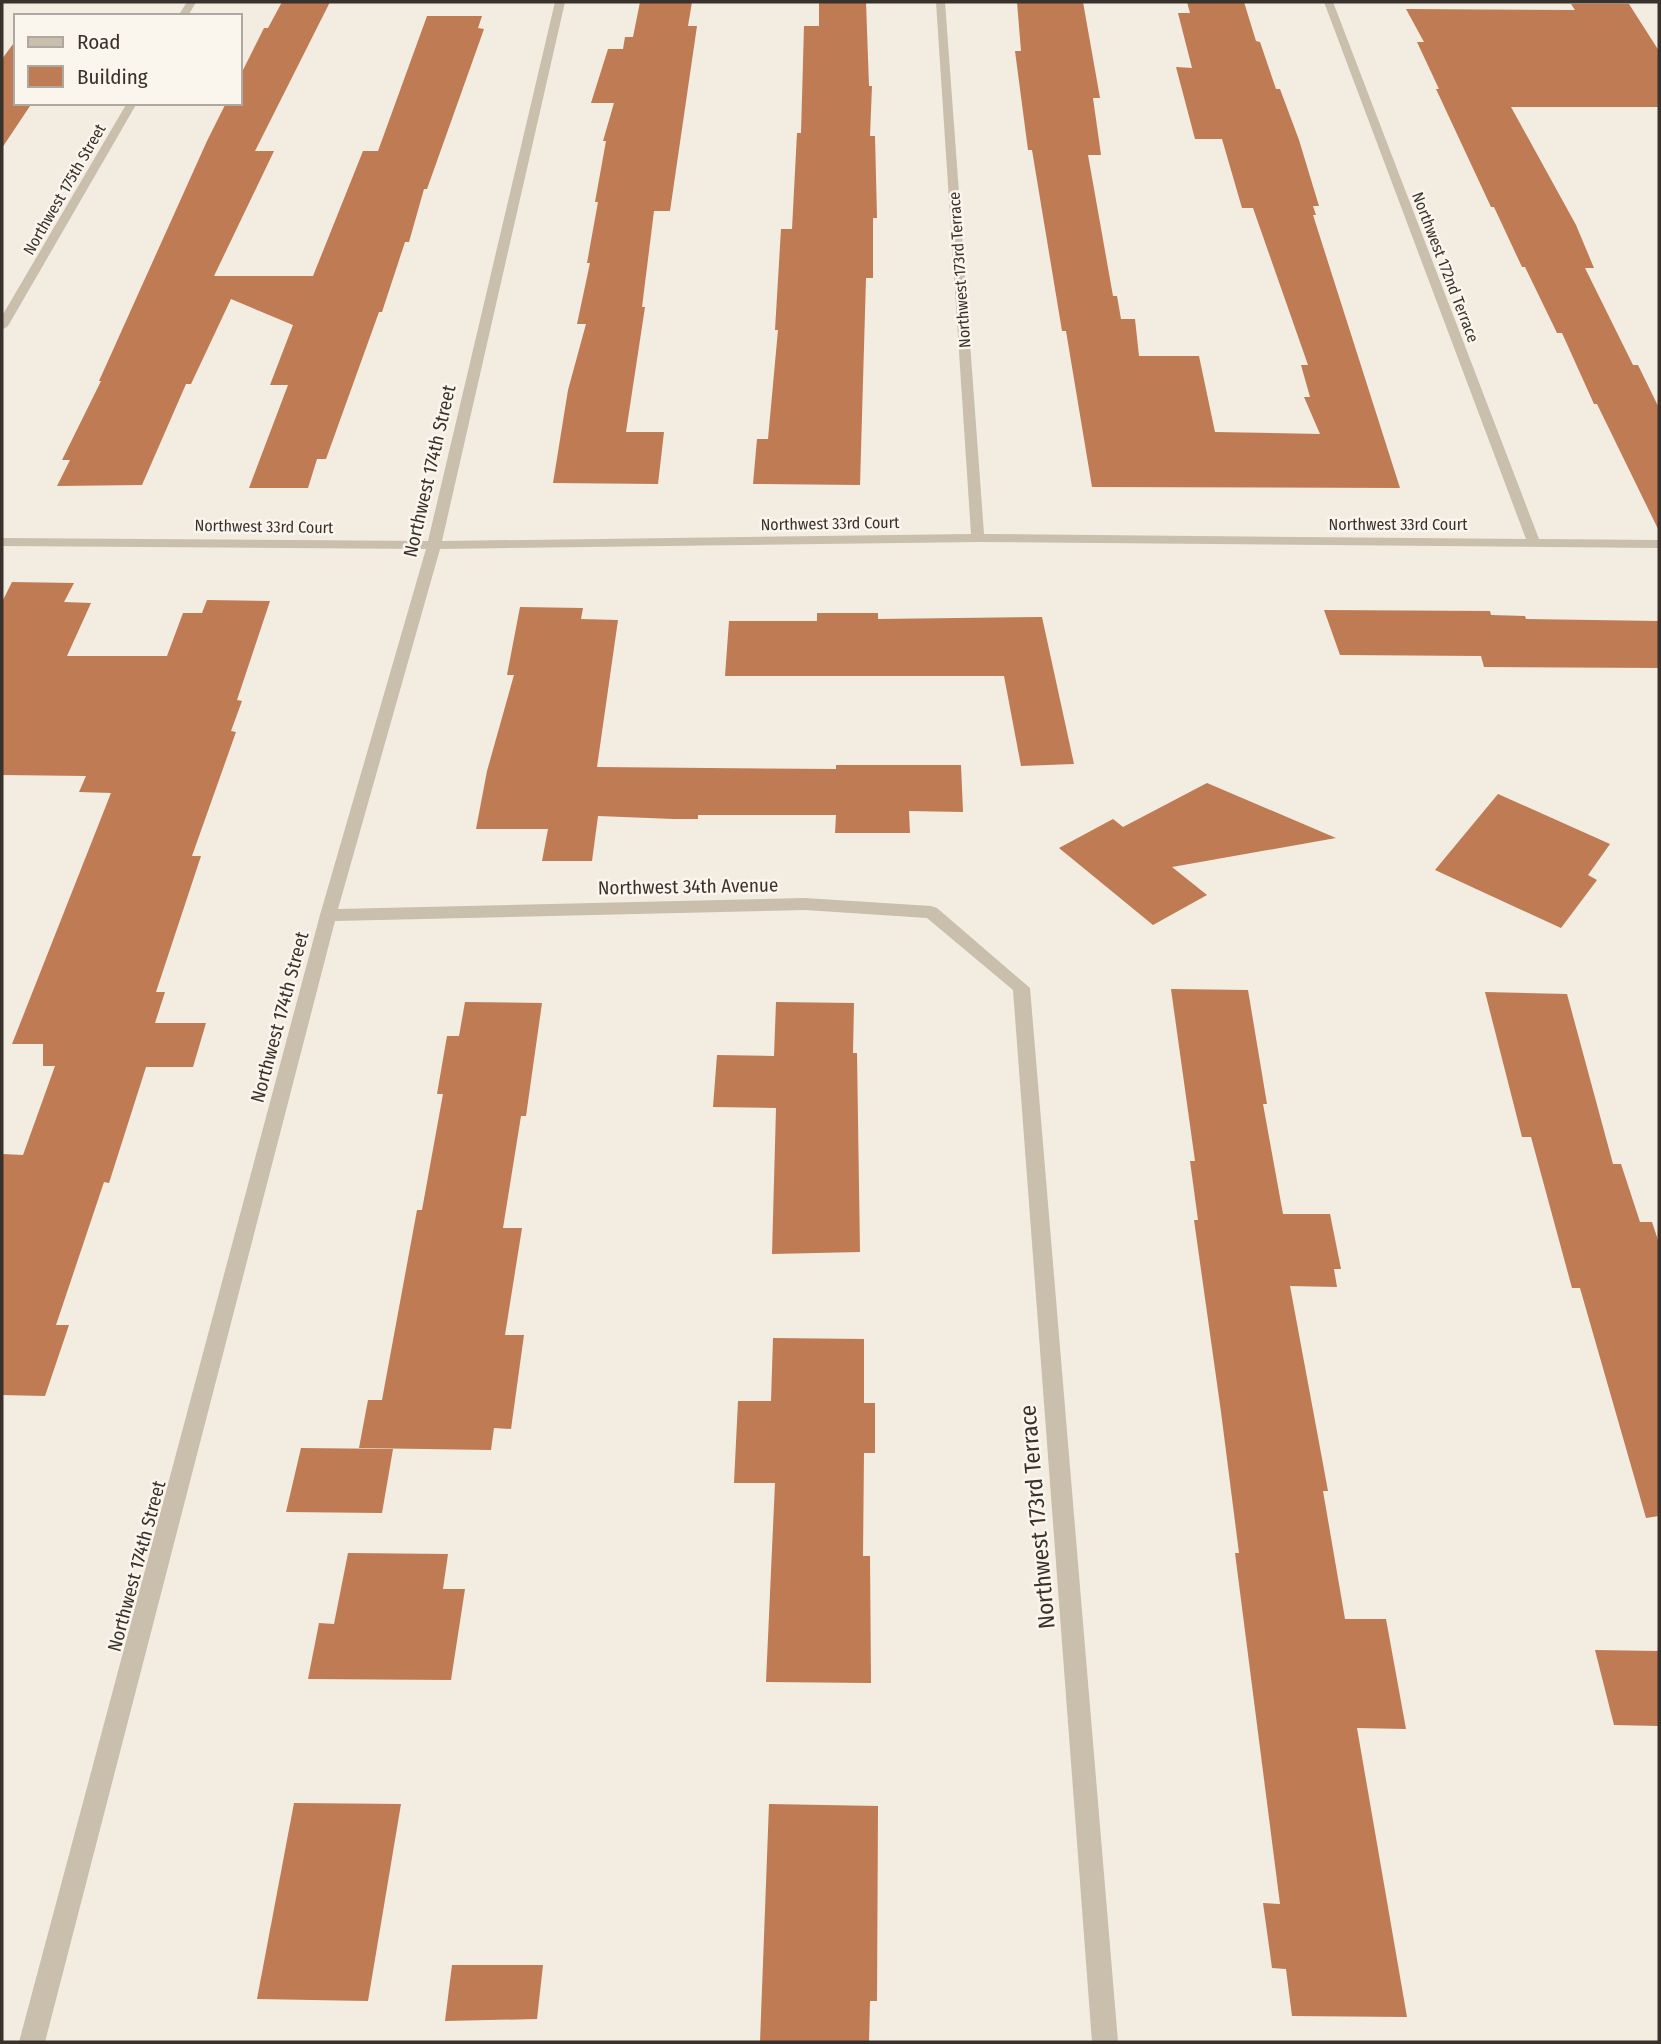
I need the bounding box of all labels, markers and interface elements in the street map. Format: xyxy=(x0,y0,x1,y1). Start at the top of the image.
legend xyxy=(14,14,242,105)
text: Road xyxy=(77,29,121,55)
text: Building xyxy=(77,64,148,90)
street label: Northwest 175th Street xyxy=(19,120,110,258)
street label: Northwest 172nd Terrace xyxy=(1408,189,1483,345)
street label: Northwest 173rd Terrace xyxy=(945,191,974,349)
street label: Northwest 174th Street xyxy=(398,382,461,559)
street label: Northwest 33rd Court xyxy=(760,513,900,534)
street label: Northwest 33rd Court xyxy=(1329,515,1468,534)
street label: Northwest 33rd Court xyxy=(194,516,334,537)
street label: Northwest 34th Avenue xyxy=(598,873,778,900)
street label: Northwest 174th Street xyxy=(246,928,314,1105)
street label: Northwest 173rd Terrace xyxy=(1013,1404,1061,1630)
street label: Northwest 174th Street xyxy=(103,1477,171,1654)

